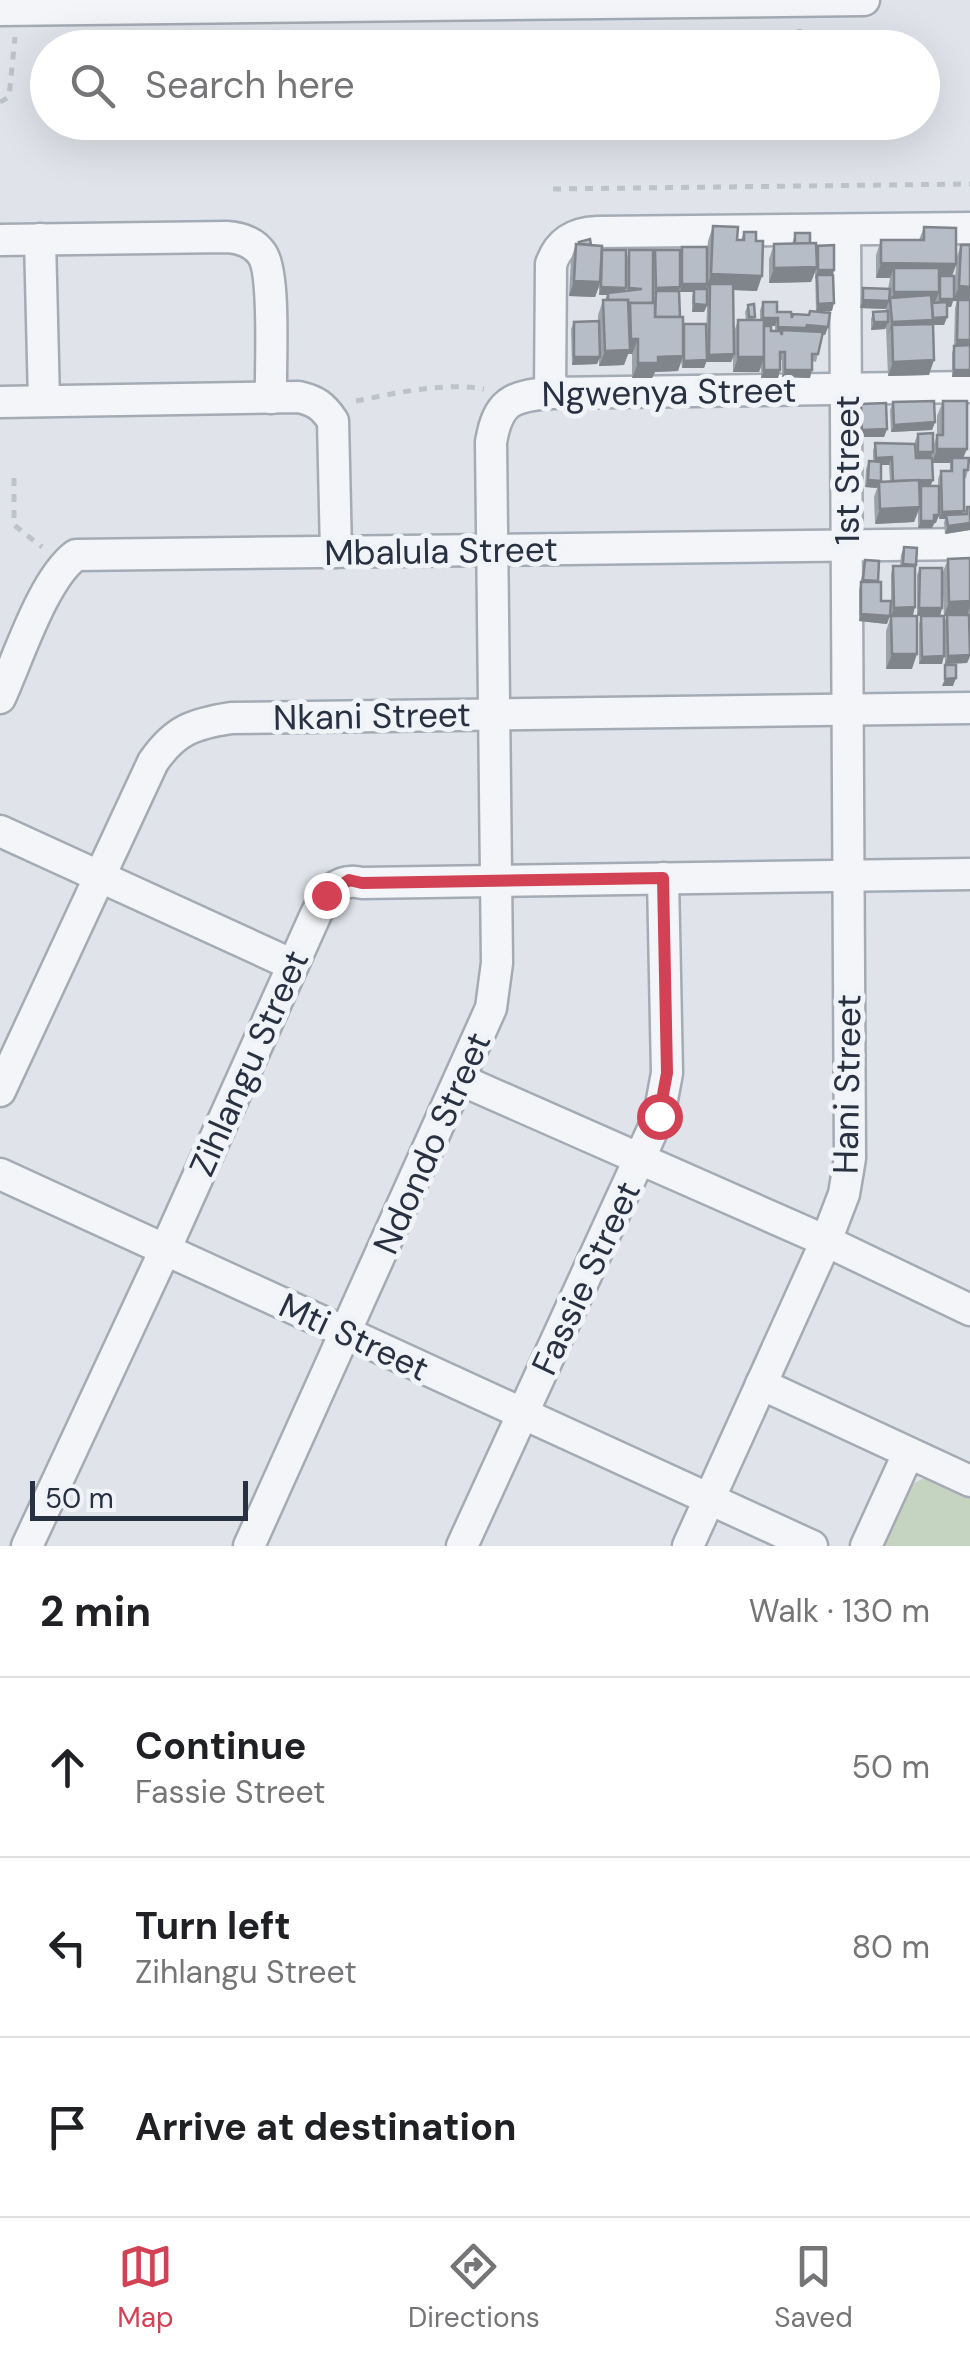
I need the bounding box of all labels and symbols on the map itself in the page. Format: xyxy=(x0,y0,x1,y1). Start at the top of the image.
street label: Ngwenya Street xyxy=(541,367,797,417)
street label: 1st Street xyxy=(824,395,870,545)
street label: Mbalula Street xyxy=(324,526,558,576)
street label: Nkani Street xyxy=(273,691,471,741)
route end xyxy=(304,873,350,919)
street label: Zihlangu Street xyxy=(179,943,319,1183)
street label: Hani Street xyxy=(822,994,872,1174)
street label: Ndondo Street xyxy=(363,1025,501,1261)
route start xyxy=(637,1094,683,1140)
street label: Fassie Street xyxy=(521,1174,651,1382)
street label: Mti Street xyxy=(272,1282,436,1392)
scale bar xyxy=(30,1476,248,1520)

